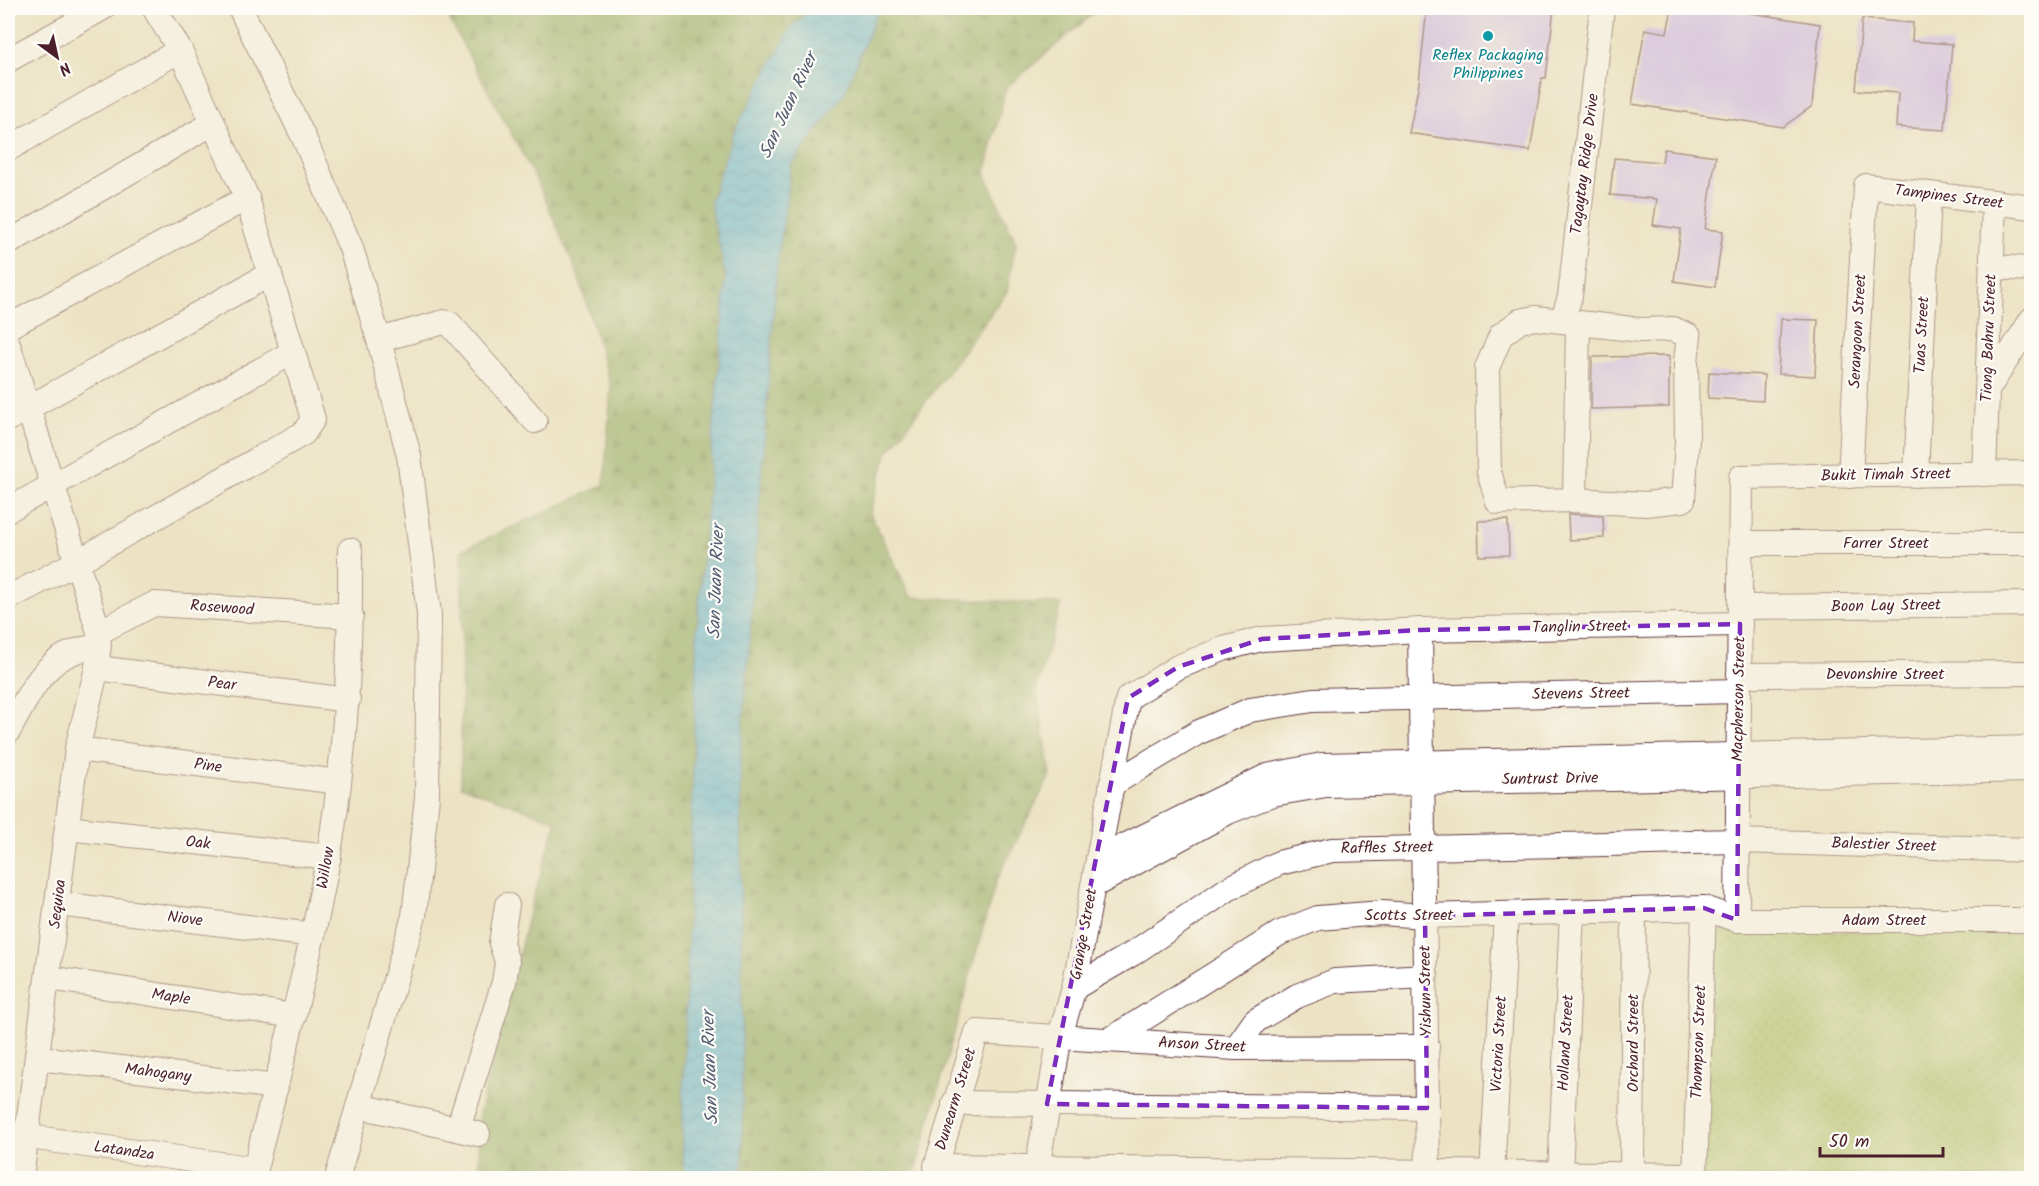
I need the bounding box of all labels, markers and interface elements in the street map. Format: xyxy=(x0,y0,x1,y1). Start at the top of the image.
north arrow xyxy=(27,27,87,87)
marker: Reflex Packaging Philippines xyxy=(1481,29,1495,43)
place label: Reflex Packaging Philippines xyxy=(1432,43,1544,86)
water label: San Juan River xyxy=(752,45,828,164)
text: N xyxy=(53,55,75,82)
street label: Tagaytay Ridge Drive xyxy=(1564,92,1606,236)
street label: Tampines Street xyxy=(1893,178,2006,216)
street label: Serangoon Street xyxy=(1843,272,1874,389)
street label: Tiong Bahru Street xyxy=(1974,273,2004,403)
street label: Tuas Street xyxy=(1907,295,1937,374)
street label: Bukit Timah Street xyxy=(1821,461,1952,489)
water label: San Juan River xyxy=(701,521,734,639)
street label: Farrer Street xyxy=(1843,531,1930,556)
street label: Rosewood xyxy=(189,593,256,623)
street label: Boon Lay Street xyxy=(1831,593,1942,619)
street label: Tanglin Street xyxy=(1532,614,1629,640)
street label: Macpherson Street xyxy=(1725,635,1753,762)
street label: Devonshire Street xyxy=(1826,662,1945,687)
street label: Pear xyxy=(206,670,239,698)
street label: Stevens Street xyxy=(1532,681,1631,707)
street label: Pine xyxy=(192,752,224,780)
street label: Suntrust Drive xyxy=(1501,766,1599,792)
street label: Oak xyxy=(184,829,212,857)
street label: Balestier Street xyxy=(1831,831,1938,859)
street label: Raffles Street xyxy=(1341,835,1434,861)
street label: Willow xyxy=(310,845,342,891)
street label: Sequioa xyxy=(43,878,73,930)
street label: Grange Street xyxy=(1064,885,1105,982)
street label: Scotts Street xyxy=(1364,903,1454,928)
street label: Niove xyxy=(166,904,204,934)
street label: Adam Street xyxy=(1842,908,1927,933)
street label: Yishun Street xyxy=(1413,944,1439,1037)
street label: Maple xyxy=(150,982,192,1012)
street label: Thompson Street xyxy=(1685,984,1714,1100)
street label: Holland Street xyxy=(1551,993,1581,1092)
street label: Orchard Street xyxy=(1621,993,1646,1092)
street label: Victoria Street xyxy=(1484,994,1514,1093)
water label: San Juan River xyxy=(694,1007,727,1125)
street label: Anson Street xyxy=(1157,1030,1247,1060)
street label: Dunearm Street xyxy=(929,1044,984,1153)
street label: Mahogany xyxy=(123,1057,193,1090)
scale bar xyxy=(1820,1120,1943,1158)
text: 50 m xyxy=(1829,1128,1869,1157)
street label: Latandza xyxy=(92,1134,156,1168)

